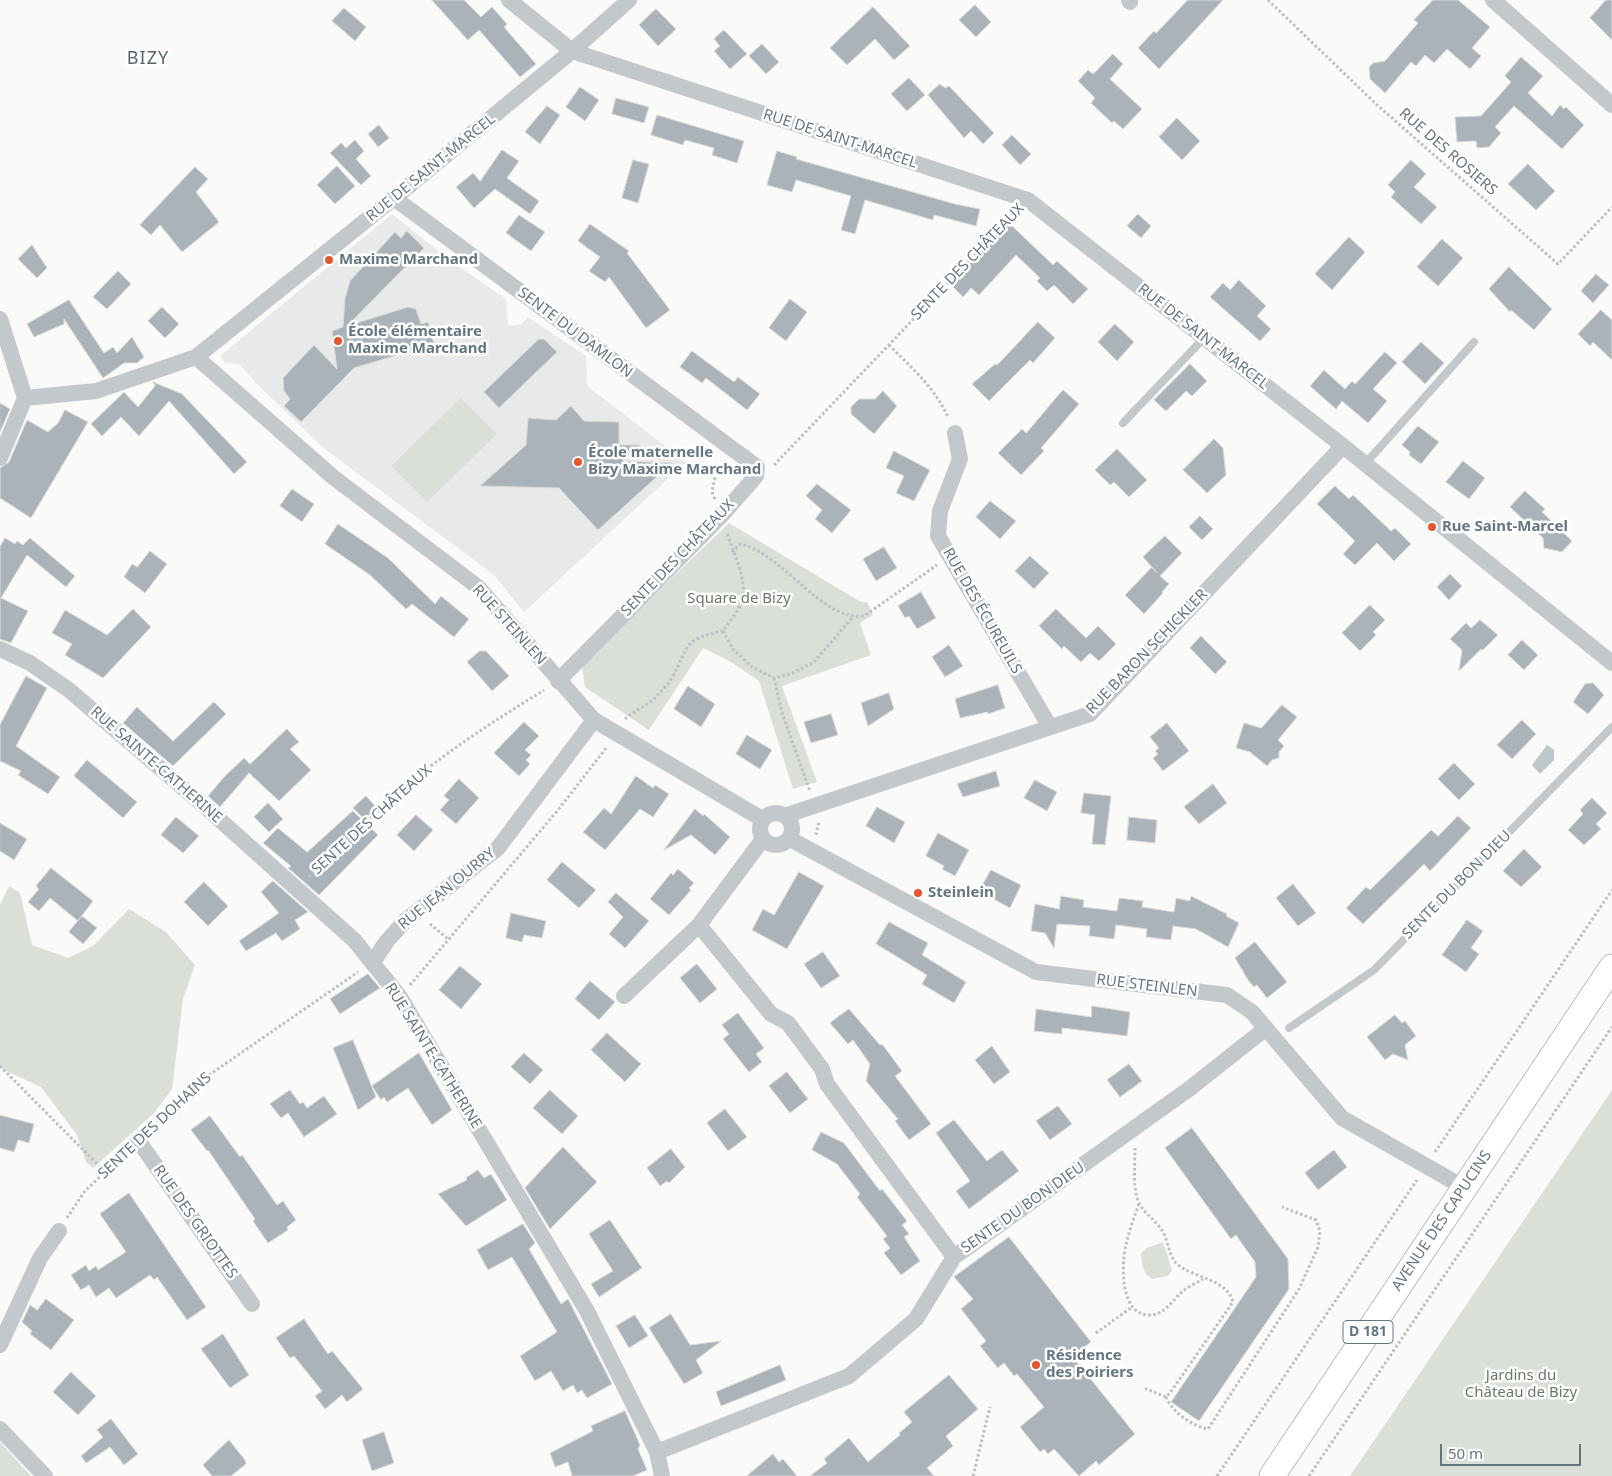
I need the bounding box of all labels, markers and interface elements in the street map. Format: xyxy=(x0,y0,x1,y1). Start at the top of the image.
district label: BIZY xyxy=(126,48,170,70)
street label: RUE DES ROSIERS xyxy=(1395,104,1501,200)
street label: RUE DE SAINT-MARCEL xyxy=(761,106,919,172)
street label: RUE DE SAINT-MARCEL xyxy=(363,110,499,226)
street label: SENTE DES CHÂTEAUX xyxy=(908,200,1028,324)
place label: Maxime Marchand xyxy=(339,251,478,269)
marker: Maxime Marchand xyxy=(323,254,335,266)
street label: RUE DE SAINT-MARCEL xyxy=(1134,280,1272,394)
street label: SENTE DU DAMLON xyxy=(514,284,636,382)
place label: École élémentaire Maxime Marchand xyxy=(348,323,487,358)
marker: École élémentaire Maxime Marchand xyxy=(332,335,344,347)
place label: École maternelle Bizy Maxime Marchand xyxy=(588,444,761,479)
marker: École maternelle Bizy Maxime Marchand xyxy=(572,456,584,468)
street label: SENTE DES CHÂTEAUX xyxy=(618,496,738,620)
place label: Rue Saint-Marcel xyxy=(1442,518,1568,536)
marker: Rue Saint-Marcel xyxy=(1426,521,1438,533)
street label: RUE DES ÉCUREUILS xyxy=(939,545,1025,677)
street label: RUE STEINLEN xyxy=(468,581,550,669)
street label: RUE BARON SCHICKLER xyxy=(1083,586,1211,718)
park label: Square de Bizy xyxy=(687,590,791,608)
street label: RUE SAINTE-CATHERINE xyxy=(87,703,225,827)
street label: SENTE DES CHÂTEAUX xyxy=(308,761,436,879)
street label: SENTE DU BON DIEU xyxy=(1399,827,1515,943)
street label: RUE JEAN OURRY xyxy=(395,844,499,934)
place label: Steinlein xyxy=(928,884,994,902)
marker: Steinlein xyxy=(912,887,924,899)
street label: RUE STEINLEN xyxy=(1096,971,1198,1001)
street label: RUE SAINTE-CATHERINE xyxy=(381,980,485,1132)
street label: SENTE DES DOHAINS xyxy=(95,1069,215,1183)
street label: AVENUE DES CAPUCINS xyxy=(1388,1147,1496,1295)
street label: SENTE DU BON DIEU xyxy=(958,1159,1088,1257)
street label: RUE DES GRIOTTES xyxy=(149,1162,241,1282)
road number: D 181 xyxy=(1343,1320,1393,1344)
place label: Résidence des Poiriers xyxy=(1046,1347,1133,1382)
marker: Résidence des Poiriers xyxy=(1030,1359,1042,1371)
park label: Jardins du Château de Bizy xyxy=(1465,1367,1577,1402)
scale bar xyxy=(1442,1434,1583,1466)
text: 50 m xyxy=(1448,1443,1483,1463)

